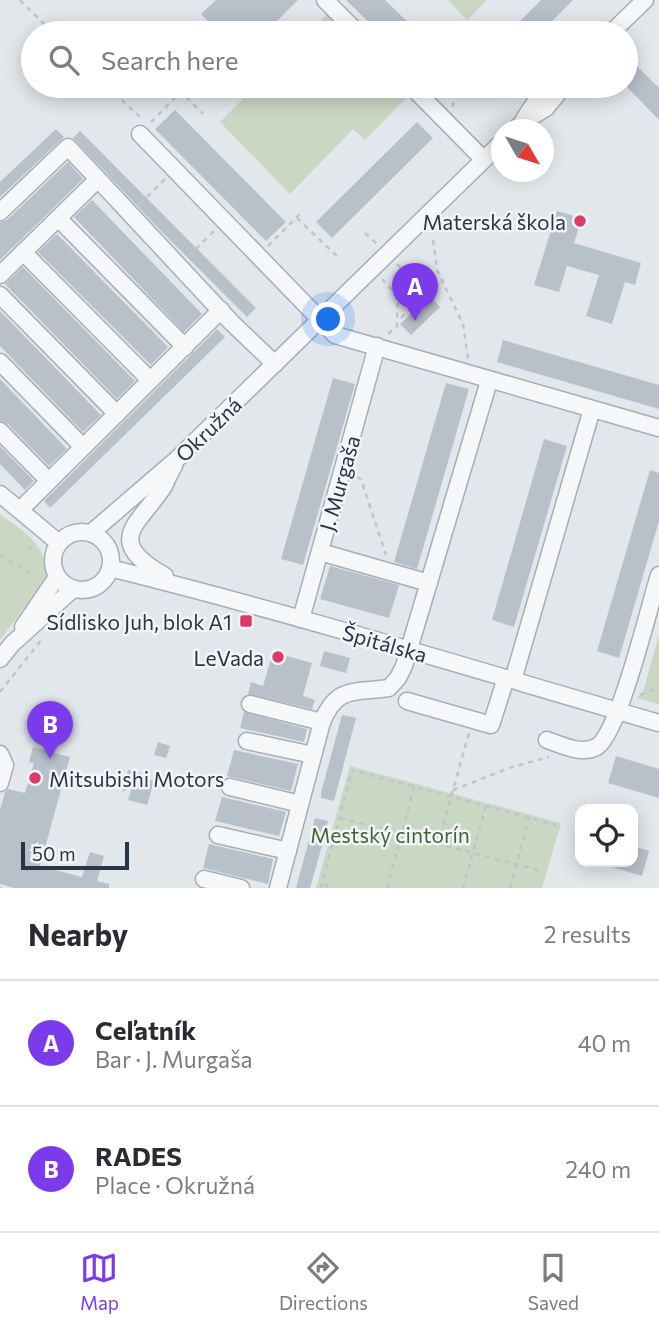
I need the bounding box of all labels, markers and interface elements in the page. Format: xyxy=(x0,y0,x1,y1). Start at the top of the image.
search box xyxy=(21,21,638,98)
icon: search xyxy=(45,41,83,79)
text: Search here xyxy=(101,44,239,75)
north arrow xyxy=(491,119,554,182)
place label: Materská škola xyxy=(422,209,566,234)
marker: Materská škola xyxy=(572,213,588,229)
pin: A xyxy=(392,263,438,321)
your location xyxy=(311,302,345,336)
street label: Okružná xyxy=(170,392,246,466)
street label: J. Murgaša xyxy=(313,432,365,534)
place label: Sídlisko Juh, blok A1 xyxy=(47,609,232,634)
marker: Sídlisko Juh, blok A1 xyxy=(238,613,254,629)
street label: Špitálska xyxy=(340,619,430,667)
place label: LeVada xyxy=(193,645,264,670)
marker: LeVada xyxy=(270,649,286,665)
pin: B xyxy=(27,701,73,759)
place label: Mitsubishi Motors xyxy=(49,766,224,791)
marker: Mitsubishi Motors xyxy=(27,770,43,786)
map controls xyxy=(575,804,638,867)
button: locate xyxy=(575,804,638,867)
park label: Mestský cintorín xyxy=(310,822,470,847)
scale bar xyxy=(21,839,130,871)
text: 50 m xyxy=(32,842,76,865)
text: Nearby xyxy=(28,915,128,952)
text: 2 results xyxy=(544,920,631,948)
text: Ceľatník xyxy=(95,1014,196,1045)
text: A xyxy=(43,1029,59,1057)
text: 40 m xyxy=(578,1029,631,1057)
text: Bar · J. Murgaša xyxy=(95,1045,253,1073)
text: RADES xyxy=(95,1140,182,1171)
text: B xyxy=(43,1155,59,1183)
text: 240 m xyxy=(565,1155,631,1183)
text: Place · Okružná xyxy=(95,1171,255,1199)
tab: Map xyxy=(80,1249,119,1314)
tab: Directions xyxy=(279,1249,368,1314)
tab: Saved xyxy=(528,1249,579,1314)

